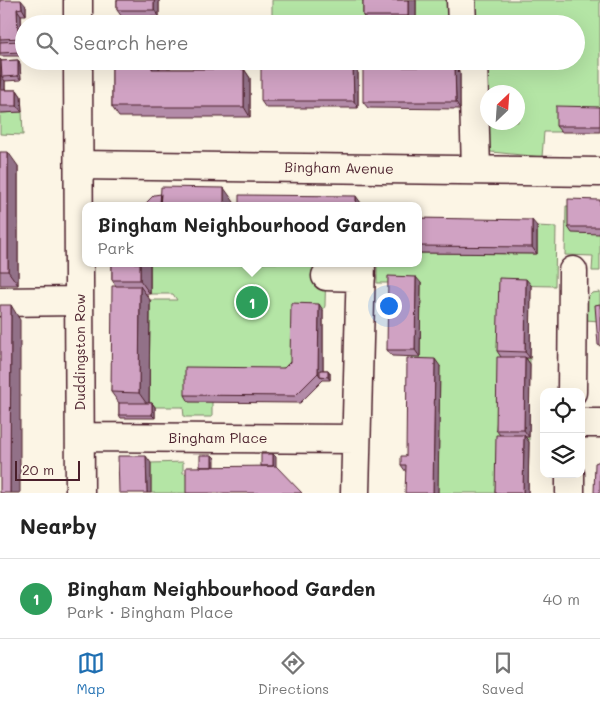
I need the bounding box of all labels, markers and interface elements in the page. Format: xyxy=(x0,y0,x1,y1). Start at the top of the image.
search box xyxy=(15,15,585,70)
icon: search xyxy=(33,29,61,57)
text: Search here xyxy=(73,30,189,55)
north arrow xyxy=(480,85,525,130)
street label: Bingham Avenue xyxy=(284,157,394,178)
popup xyxy=(82,202,422,267)
text: Bingham Neighbourhood Garden xyxy=(98,212,406,237)
text: Park xyxy=(98,237,134,258)
pin: 1 xyxy=(236,283,268,321)
your location xyxy=(376,293,402,319)
street label: Duddingston Row xyxy=(70,294,89,410)
map controls xyxy=(540,388,585,478)
button: locate xyxy=(540,388,585,433)
street label: Bingham Place xyxy=(169,428,267,447)
button: layers xyxy=(540,433,585,478)
scale bar xyxy=(15,458,80,481)
text: 20 m xyxy=(22,460,54,479)
text: Nearby xyxy=(20,512,97,539)
text: Bingham Neighbourhood Garden xyxy=(67,576,375,601)
text: 1 xyxy=(32,588,40,609)
text: 40 m xyxy=(543,588,580,609)
text: Park · Bingham Place xyxy=(67,601,233,622)
tab: Map xyxy=(76,649,105,698)
tab: Directions xyxy=(258,649,329,698)
tab: Saved xyxy=(482,649,524,698)

